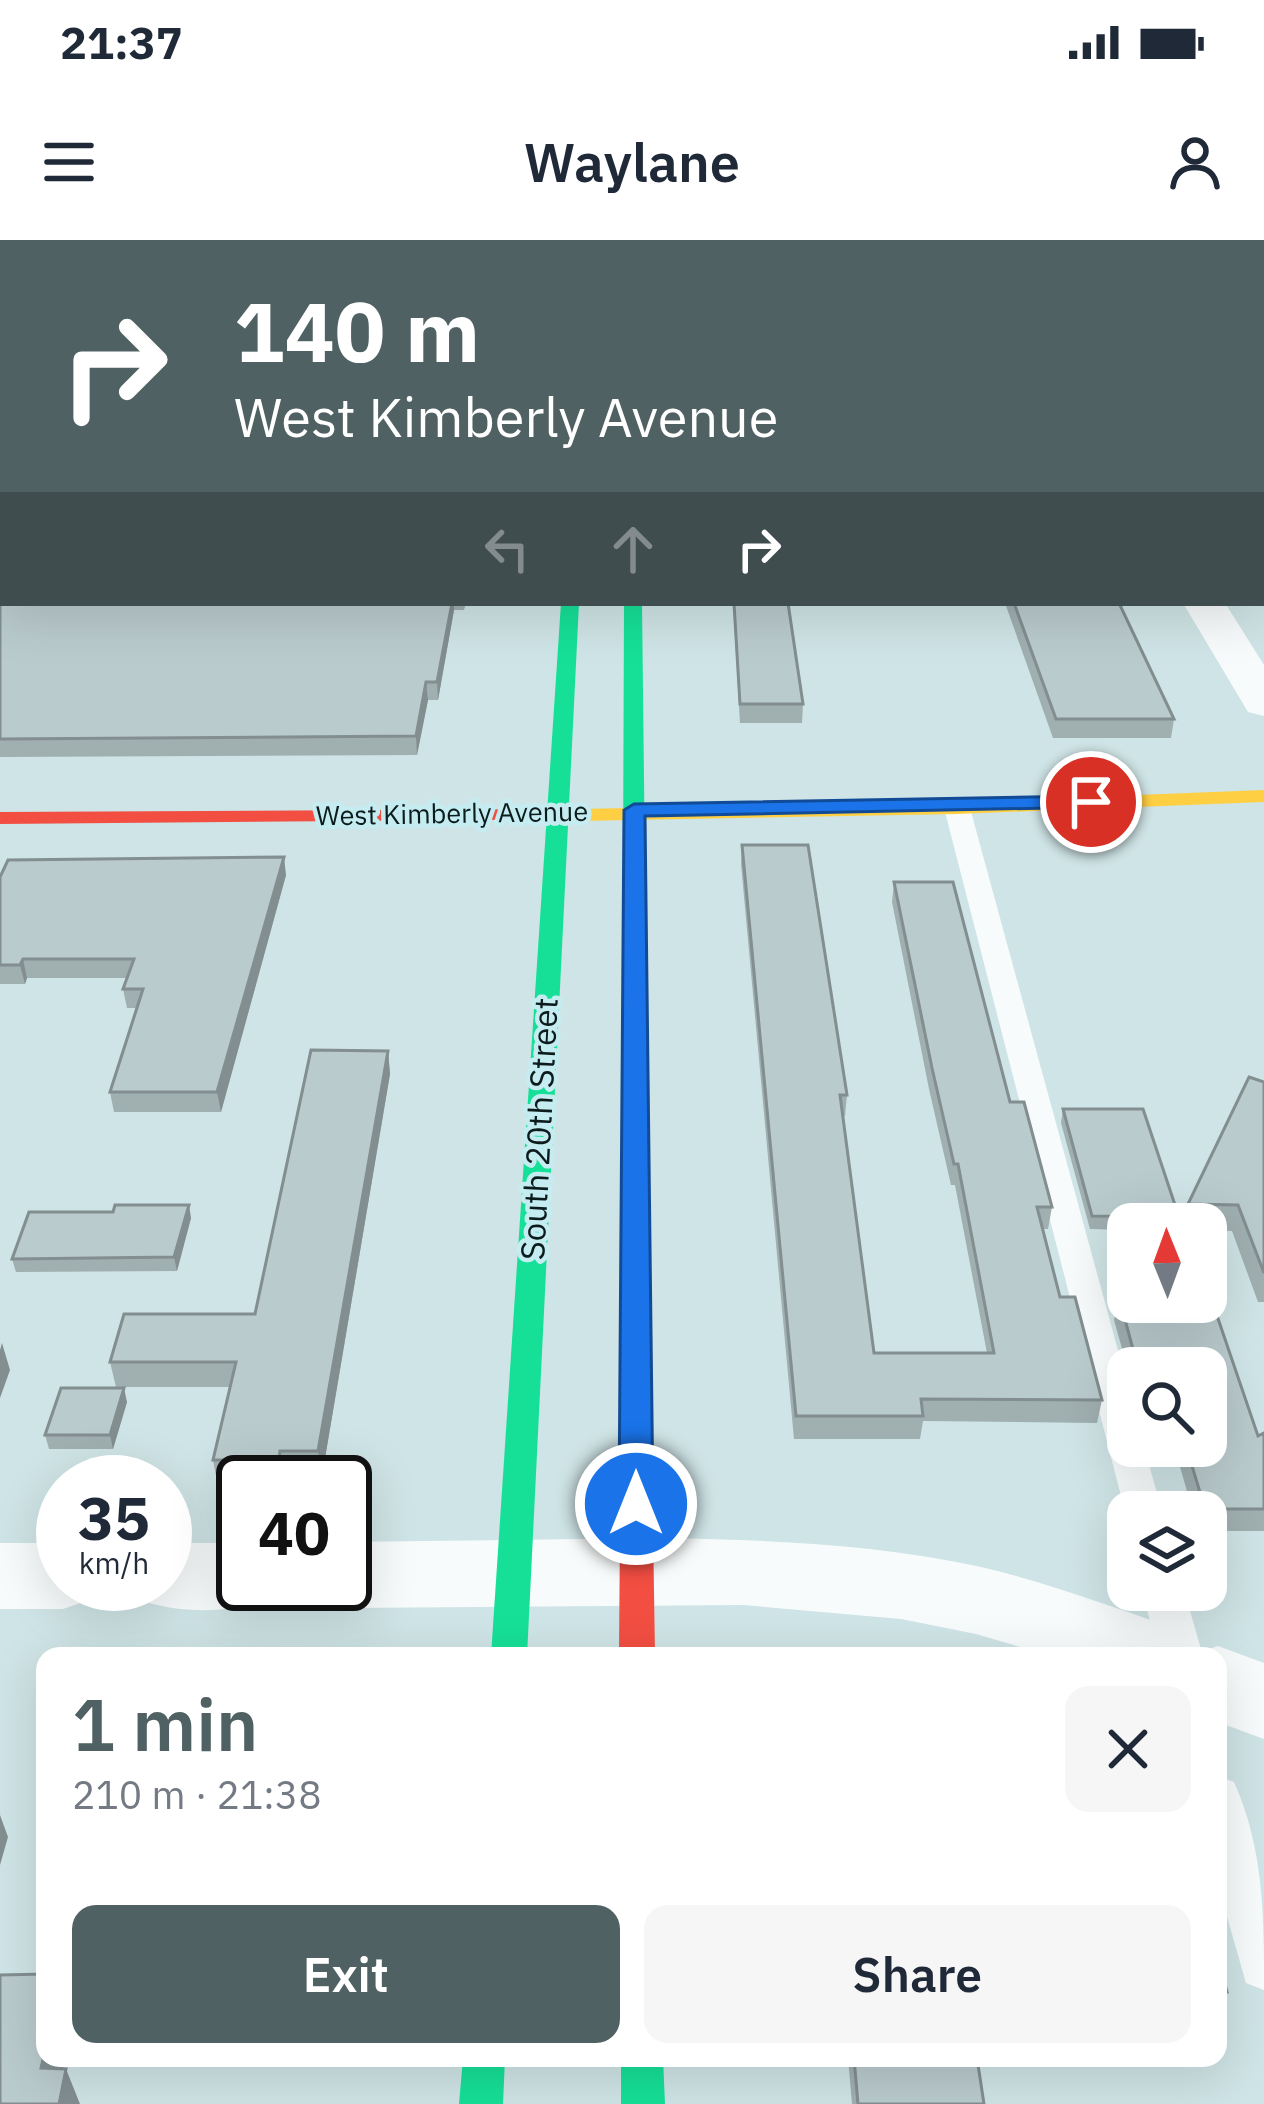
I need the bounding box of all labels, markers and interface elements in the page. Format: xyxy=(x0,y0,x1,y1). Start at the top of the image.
text: 21:37 xyxy=(60,13,183,71)
text: Waylane xyxy=(524,127,740,197)
icon: menu xyxy=(36,129,102,195)
icon: person xyxy=(1162,129,1228,195)
text: 140 m xyxy=(234,276,480,385)
icon: right xyxy=(36,288,192,444)
text: West Kimberly Avenue xyxy=(234,382,778,452)
icon: left xyxy=(474,516,540,582)
icon: ahead xyxy=(600,516,666,582)
icon: right xyxy=(726,516,792,582)
pin xyxy=(1040,751,1142,853)
icon: arrive xyxy=(1058,769,1124,835)
street label: West Kimberly Avenue xyxy=(316,793,588,832)
street label: South 20th Street xyxy=(510,997,567,1261)
north arrow xyxy=(1107,1203,1227,1323)
map controls xyxy=(1107,1203,1227,1611)
button: search xyxy=(1107,1347,1227,1467)
position arrow xyxy=(573,1441,699,1567)
speed limit sign: 40 xyxy=(216,1455,372,1611)
text: 35 xyxy=(78,1478,150,1557)
button: layers xyxy=(1107,1491,1227,1611)
text: km/h xyxy=(79,1543,149,1582)
text: 1 min xyxy=(72,1677,258,1771)
button: close xyxy=(1065,1686,1191,1812)
text: 210 m · 21:38 xyxy=(72,1769,322,1820)
button: Exit xyxy=(72,1905,620,2043)
button: Share xyxy=(644,1905,1191,2043)

